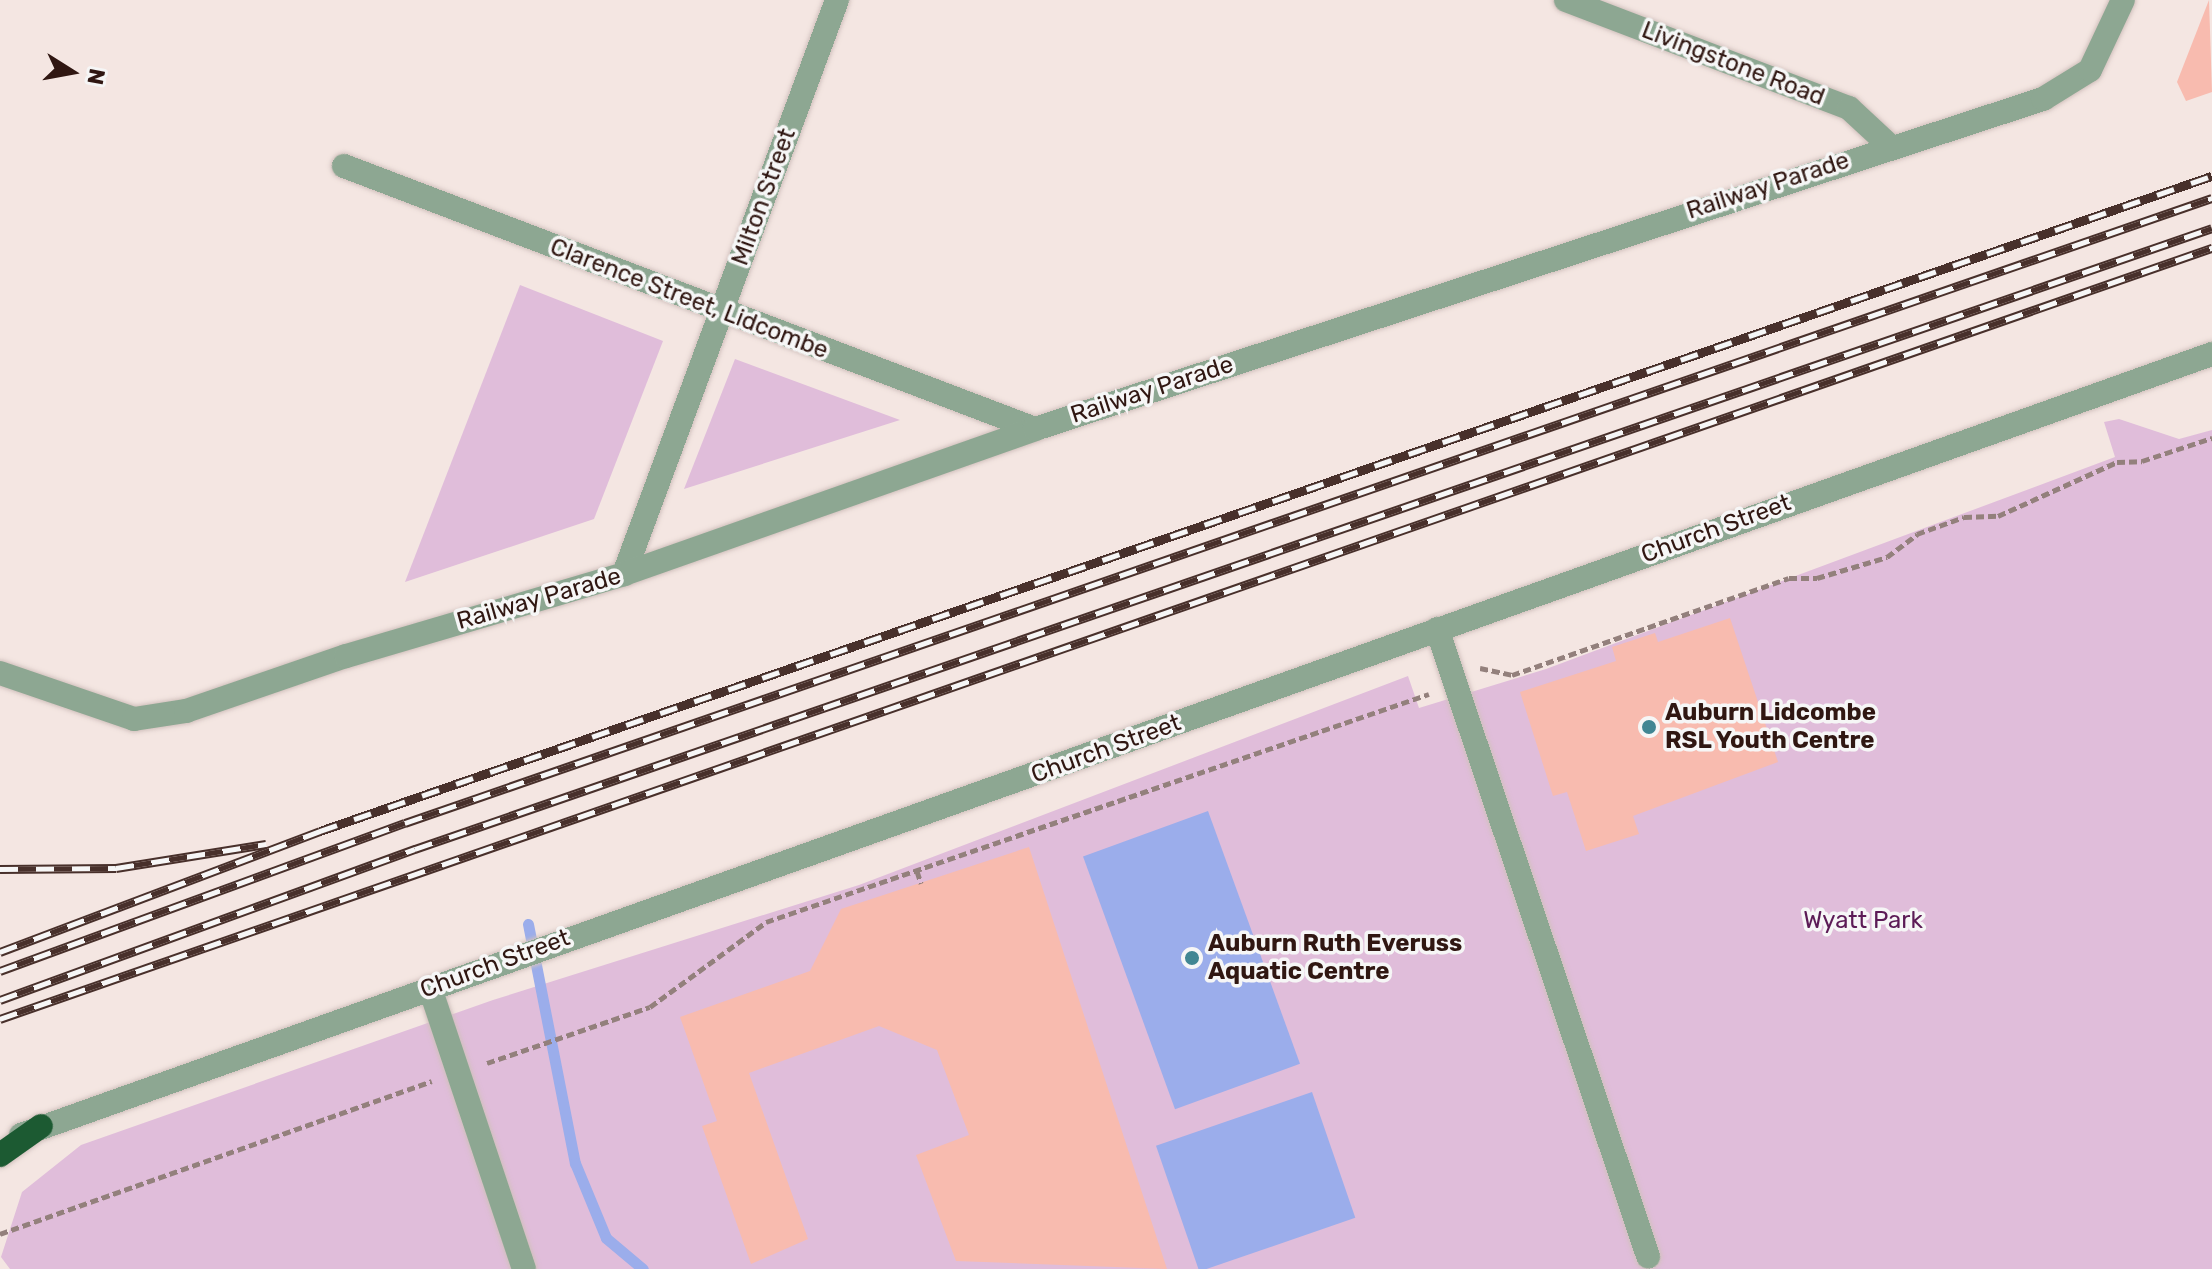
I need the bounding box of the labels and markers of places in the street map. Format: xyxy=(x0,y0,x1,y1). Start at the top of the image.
place label: Auburn Lidcombe RSL Youth Centre xyxy=(1665,699,1876,755)
marker: Auburn Lidcombe RSL Youth Centre xyxy=(1640,718,1658,736)
place label: Auburn Ruth Everuss Aquatic Centre xyxy=(1208,930,1462,986)
marker: Auburn Ruth Everuss Aquatic Centre xyxy=(1183,949,1201,967)

